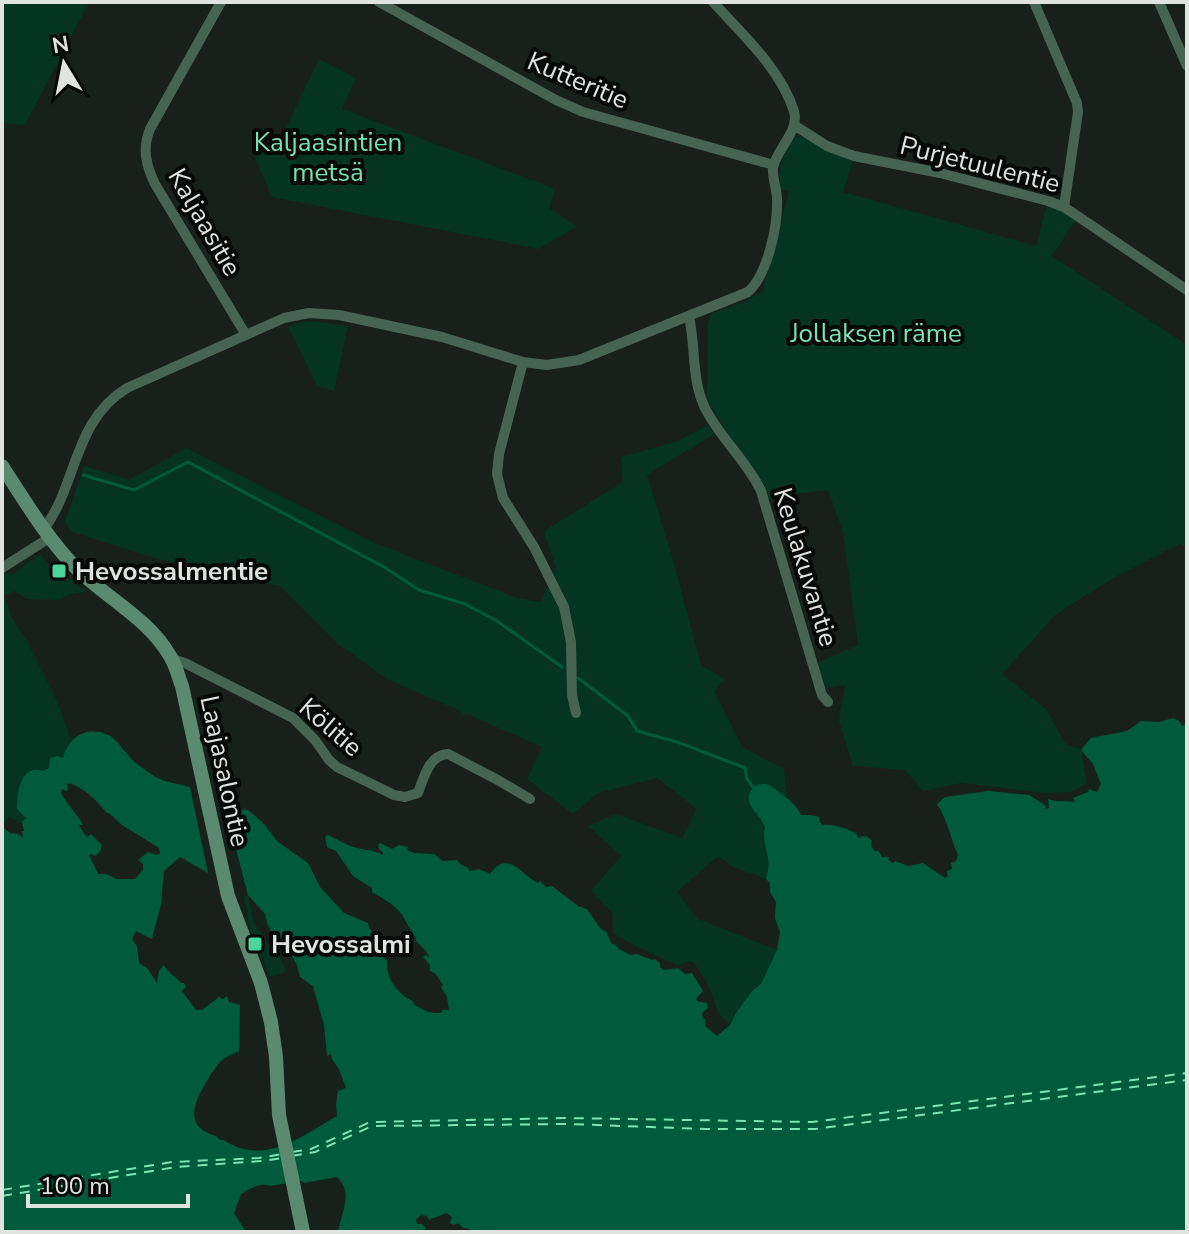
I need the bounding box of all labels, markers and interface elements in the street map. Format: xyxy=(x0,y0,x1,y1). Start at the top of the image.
north arrow xyxy=(24,24,104,104)
text: N xyxy=(50,29,71,61)
street label: Kutteritie xyxy=(522,44,634,117)
park label: Kaljaasintien metsä xyxy=(254,125,402,190)
street label: Purjetuulentie xyxy=(896,128,1063,201)
street label: Kaljaasitie xyxy=(160,162,249,283)
park label: Jollaksen räme xyxy=(789,316,962,351)
street label: Keulakuvantie xyxy=(765,484,846,651)
place label: Hevossalmentie xyxy=(75,554,268,589)
marker: Hevossalmentie xyxy=(50,562,68,580)
street label: Kölitie xyxy=(292,690,370,765)
street label: Laajasalontie xyxy=(191,692,258,850)
place label: Hevossalmi xyxy=(271,927,411,962)
marker: Hevossalmi xyxy=(246,935,264,953)
scale bar xyxy=(28,1158,188,1208)
text: 100 m xyxy=(40,1170,110,1202)

